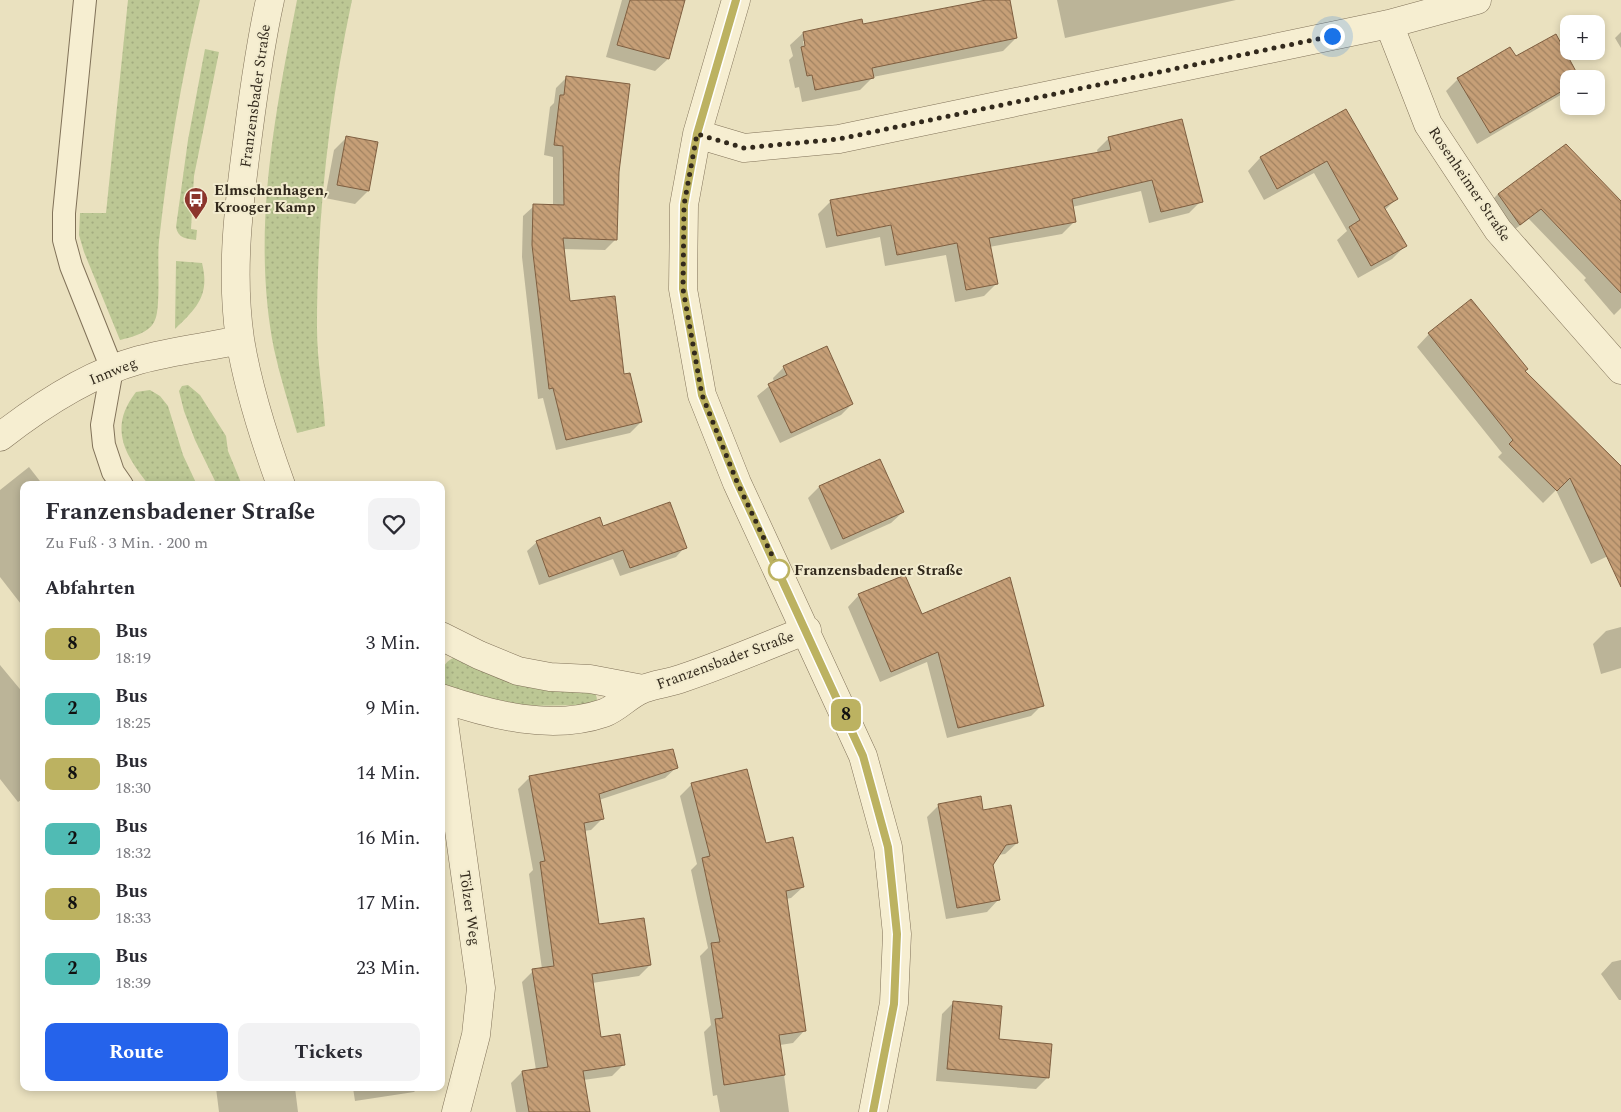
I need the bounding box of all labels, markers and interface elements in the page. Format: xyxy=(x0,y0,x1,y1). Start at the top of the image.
map controls xyxy=(1560,15,1605,115)
button: + xyxy=(1560,15,1605,60)
street label: Franzensbader Straße xyxy=(234,23,277,169)
your location xyxy=(1320,24,1345,49)
button: − xyxy=(1560,70,1605,115)
street label: Rosenheimer Straße xyxy=(1422,122,1517,246)
place label: Elmschenhagen, Krooger Kamp xyxy=(214,179,328,219)
bus stop icon: Elmschenhagen, Krooger Kamp xyxy=(183,186,209,220)
street label: Innweg xyxy=(86,351,141,391)
text: Franzensbadener Straße xyxy=(45,494,315,530)
button: heart xyxy=(368,498,420,550)
text: Zu Fuß · 3 Min. · 200 m xyxy=(45,531,208,555)
marker: Franzensbadener Straße xyxy=(768,559,790,581)
place label: Franzensbadener Straße xyxy=(794,559,963,582)
text: Abfahrten xyxy=(45,574,135,603)
text: Bus xyxy=(115,617,148,646)
street label: Franzensbader Straße xyxy=(653,625,797,696)
text: 3 Min. xyxy=(366,629,420,658)
text: 8 xyxy=(67,630,78,657)
text: 18:19 xyxy=(115,646,151,670)
text: Bus xyxy=(115,682,148,711)
text: 9 Min. xyxy=(366,694,420,723)
text: 2 xyxy=(67,695,78,722)
line badge: 8 xyxy=(830,699,862,731)
text: 8 xyxy=(841,701,851,728)
text: 18:25 xyxy=(115,711,151,735)
text: Bus xyxy=(115,747,148,776)
text: 14 Min. xyxy=(356,759,420,788)
text: 8 xyxy=(67,760,78,787)
text: 18:30 xyxy=(115,776,151,800)
text: Bus xyxy=(115,812,148,841)
text: 16 Min. xyxy=(356,824,420,853)
text: 2 xyxy=(67,825,78,852)
text: 18:32 xyxy=(115,841,151,865)
street label: Tölzer Weg xyxy=(453,869,486,947)
text: Bus xyxy=(115,877,148,906)
text: 17 Min. xyxy=(356,889,420,918)
text: 8 xyxy=(67,890,78,917)
text: 18:33 xyxy=(115,906,151,930)
text: Bus xyxy=(115,942,148,971)
text: 23 Min. xyxy=(356,954,420,983)
text: 2 xyxy=(67,955,78,982)
text: 18:39 xyxy=(115,971,151,995)
button: Route xyxy=(45,1023,228,1081)
button: Tickets xyxy=(238,1023,420,1081)

